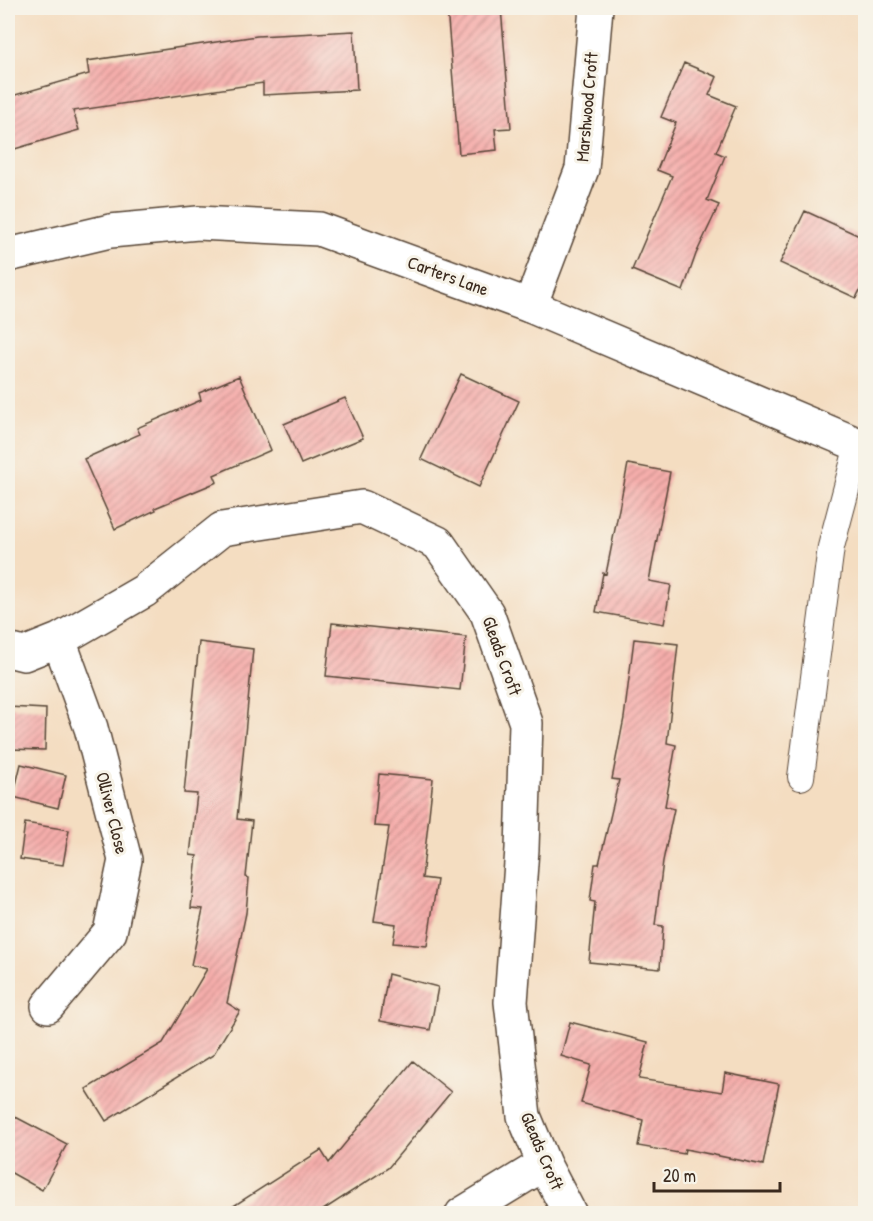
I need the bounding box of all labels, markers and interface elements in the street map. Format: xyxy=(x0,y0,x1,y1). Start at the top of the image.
street label: Marshwood Croft xyxy=(569,50,604,163)
street label: Carters Lane xyxy=(404,249,492,302)
street label: Gleads Croft xyxy=(477,613,529,700)
street label: Olliver Close xyxy=(90,769,135,856)
street label: Gleads Croft xyxy=(515,1108,570,1194)
scale bar xyxy=(654,1155,780,1193)
text: 20 m xyxy=(663,1163,696,1188)

